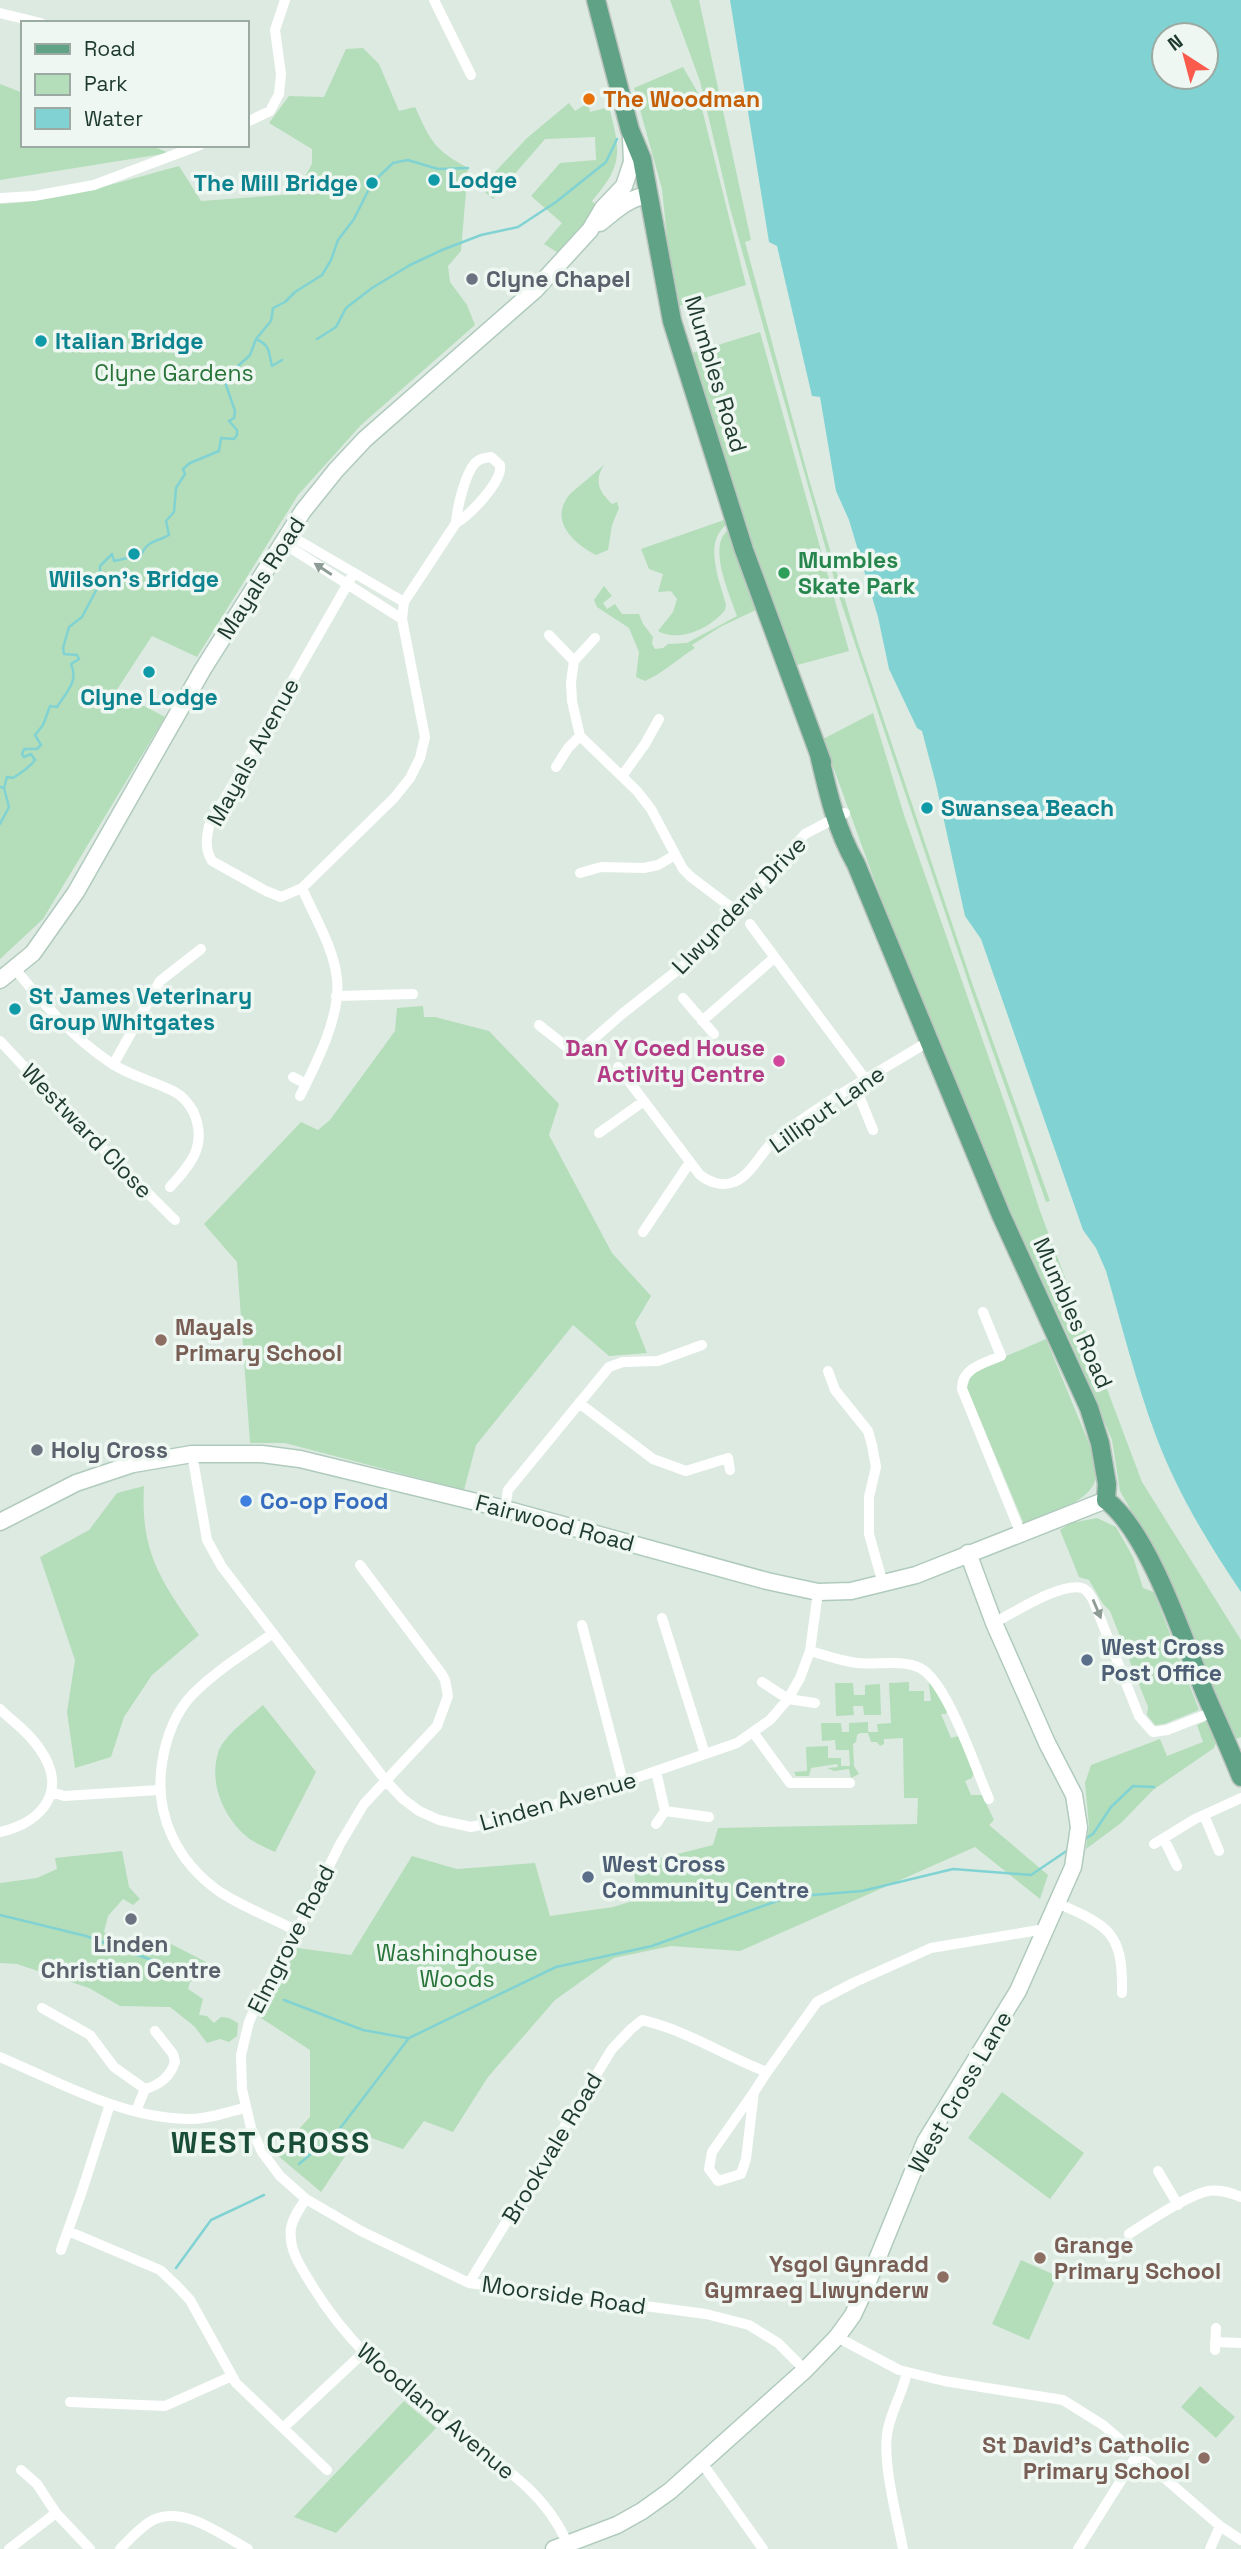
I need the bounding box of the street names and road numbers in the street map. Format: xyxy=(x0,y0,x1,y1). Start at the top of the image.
street label: Mumbles Road xyxy=(678,292,754,456)
street label: Mayals Road xyxy=(210,511,312,645)
street label: Mayals Avenue xyxy=(200,673,306,831)
street label: Llwynderw Drive xyxy=(665,829,813,981)
street label: Westward Close xyxy=(15,1057,159,1205)
street label: Lilliput Lane xyxy=(764,1058,890,1160)
street label: Mumbles Road xyxy=(1026,1233,1120,1393)
street label: Fairwood Road xyxy=(472,1487,638,1559)
street label: Linden Avenue xyxy=(476,1764,640,1838)
street label: Elmgrove Road xyxy=(241,1860,341,2018)
street label: West Cross Lane xyxy=(901,2005,1019,2179)
street label: Brookvale Road xyxy=(495,2067,609,2229)
street label: Moorside Road xyxy=(480,2269,648,2321)
street label: Woodland Avenue xyxy=(351,2336,521,2486)

